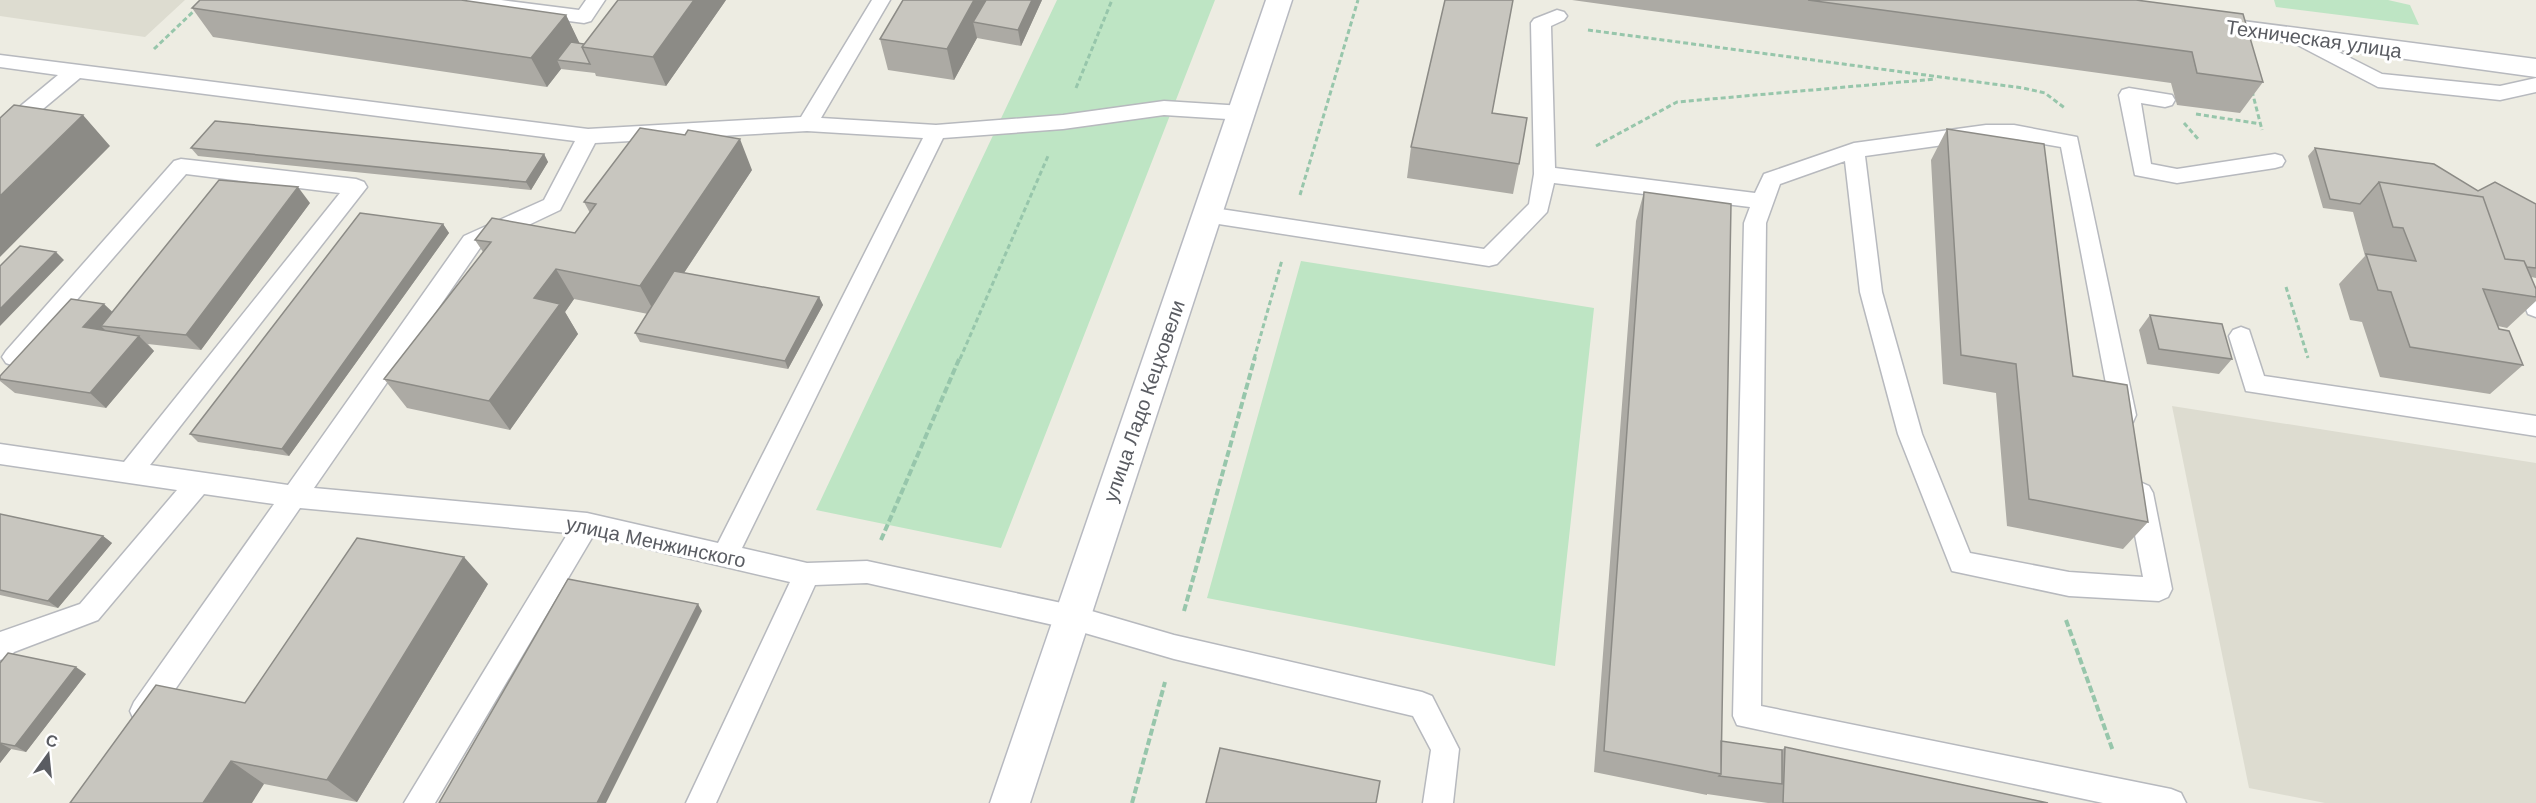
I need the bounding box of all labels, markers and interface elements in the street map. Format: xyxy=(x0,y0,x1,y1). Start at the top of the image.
street label: Техническая улица xyxy=(2225,16,2404,62)
street label: улица Ладо Кецховели xyxy=(1099,297,1189,505)
street label: улица Менжинского xyxy=(564,512,748,572)
north arrow xyxy=(18,725,78,785)
text: С xyxy=(44,731,60,751)

